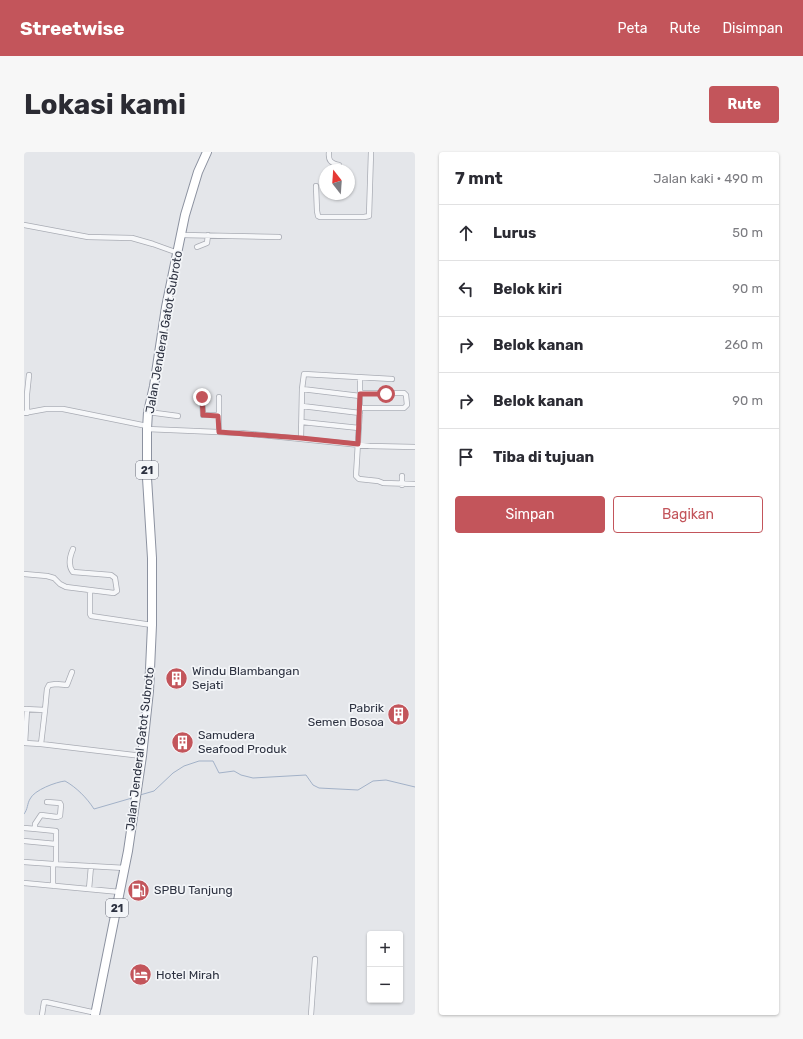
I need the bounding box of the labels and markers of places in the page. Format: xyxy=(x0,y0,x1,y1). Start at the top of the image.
place label: Windu Blambangan Sejati xyxy=(192,664,299,692)
building icon: Windu Blambangan Sejati xyxy=(163,665,189,691)
place label: Pabrik Semen Bosoa xyxy=(308,701,385,729)
building icon: Pabrik Semen Bosoa xyxy=(386,702,412,728)
place label: Samudera Seafood Produk xyxy=(198,728,288,756)
building icon: Samudera Seafood Produk xyxy=(169,729,195,755)
fuel station icon: SPBU Tanjung xyxy=(126,877,152,903)
place label: SPBU Tanjung xyxy=(154,883,233,897)
hotel icon: Hotel Mirah xyxy=(128,962,154,988)
place label: Hotel Mirah xyxy=(156,968,220,982)

